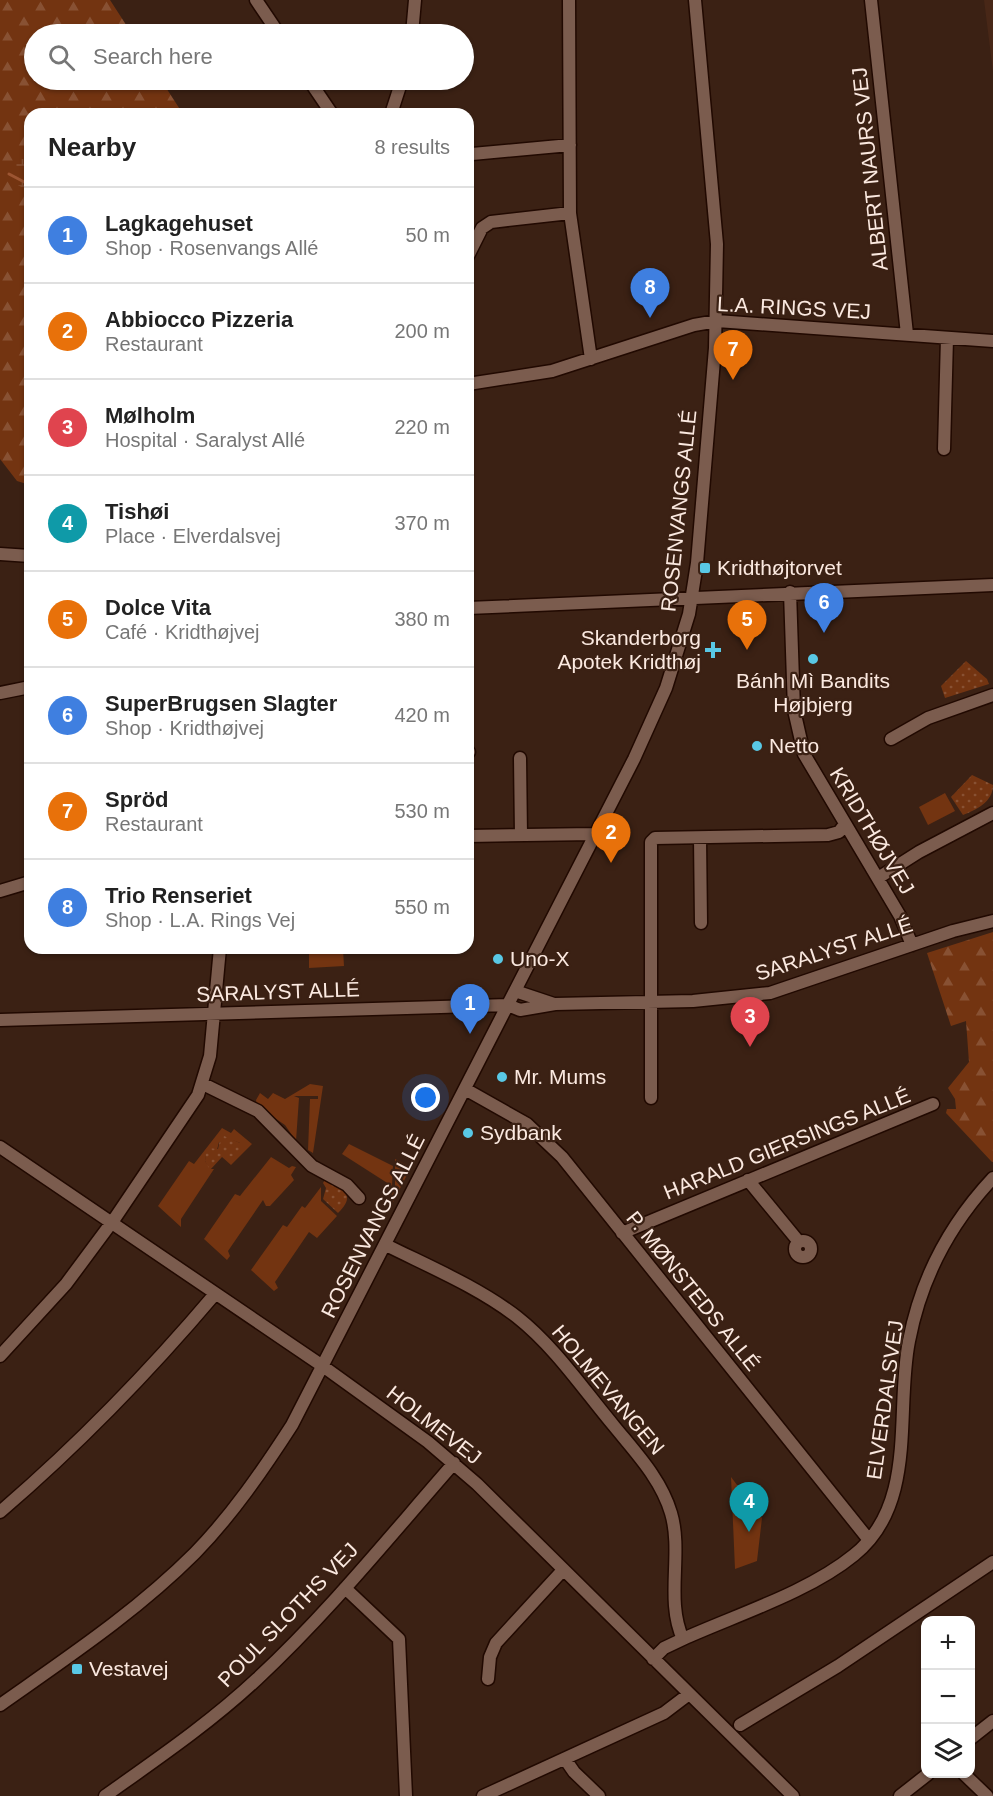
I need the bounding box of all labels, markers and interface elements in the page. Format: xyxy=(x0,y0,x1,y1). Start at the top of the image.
search box xyxy=(24,24,474,90)
icon: search xyxy=(45,41,78,74)
text: Search here xyxy=(93,44,213,69)
street label: ALBERT NAURS VEJ xyxy=(847,66,892,272)
text: Nearby xyxy=(48,132,136,162)
text: 8 results xyxy=(374,136,450,158)
text: Lagkagehuset xyxy=(105,211,253,236)
text: 1 xyxy=(62,224,73,246)
text: 50 m xyxy=(406,224,450,246)
text: Shop · Rosenvangs Allé xyxy=(105,237,318,259)
pin: 8 xyxy=(630,268,670,318)
street label: L.A. RINGS VEJ xyxy=(717,292,872,323)
text: Abbiocco Pizzeria xyxy=(105,307,293,332)
text: 2 xyxy=(62,320,73,342)
text: 200 m xyxy=(394,320,450,342)
pin: 7 xyxy=(714,330,752,380)
text: Restaurant xyxy=(105,333,203,355)
text: Mølholm xyxy=(105,403,195,428)
street label: ROSENVANGS ALLÉ xyxy=(656,409,701,613)
text: 3 xyxy=(62,416,73,438)
text: 220 m xyxy=(394,416,450,438)
text: Hospital · Saralyst Allé xyxy=(105,429,305,451)
text: Tishøi xyxy=(105,499,169,524)
text: 4 xyxy=(62,512,73,534)
text: 370 m xyxy=(394,512,450,534)
text: Place · Elverdalsvej xyxy=(105,525,281,547)
place label: Kridthøjtorvet xyxy=(717,556,842,579)
marker: Kridthøjtorvet xyxy=(698,561,712,575)
pin: 6 xyxy=(804,584,844,633)
text: Dolce Vita xyxy=(105,595,211,620)
pin: 5 xyxy=(728,600,766,650)
text: 5 xyxy=(62,608,73,630)
text: 380 m xyxy=(394,608,450,630)
text: Café · Kridthøjvej xyxy=(105,621,260,643)
place label: Skanderborg Apotek Kridthøj xyxy=(557,626,701,673)
marker: Skanderborg Apotek Kridthøj xyxy=(706,643,720,657)
marker: Bánh Mì Bandits Højbjerg xyxy=(806,652,820,666)
place label: Bánh Mì Bandits Højbjerg xyxy=(736,669,890,716)
text: SuperBrugsen Slagter xyxy=(105,691,337,716)
text: 6 xyxy=(62,704,73,726)
text: 420 m xyxy=(394,704,450,726)
text: Shop · Kridthøjvej xyxy=(105,717,264,739)
place label: Netto xyxy=(769,734,819,757)
marker: Netto xyxy=(750,739,764,753)
street label: KRIDTHØJVEJ xyxy=(826,763,919,898)
text: Spröd xyxy=(105,787,169,812)
text: 7 xyxy=(62,800,73,822)
text: 530 m xyxy=(394,800,450,822)
text: Restaurant xyxy=(105,813,203,835)
pin: 2 xyxy=(592,814,630,863)
text: Trio Renseriet xyxy=(105,883,252,908)
text: 8 xyxy=(62,896,73,918)
text: 550 m xyxy=(394,896,450,918)
text: Shop · L.A. Rings Vej xyxy=(105,909,295,931)
street label: SARALYST ALLÉ xyxy=(752,912,915,985)
place label: Uno-X xyxy=(510,947,570,970)
marker: Uno-X xyxy=(491,952,505,966)
street label: SARALYST ALLÉ xyxy=(196,977,360,1006)
pin: 1 xyxy=(450,984,490,1034)
pin: 3 xyxy=(730,998,770,1047)
place label: Mr. Mums xyxy=(514,1065,606,1088)
marker: Mr. Mums xyxy=(495,1070,509,1084)
your location xyxy=(411,1083,440,1112)
street label: HARALD GIERSINGS ALLÉ xyxy=(660,1083,913,1204)
place label: Sydbank xyxy=(480,1121,562,1144)
marker: Sydbank xyxy=(461,1126,475,1140)
street label: ROSENVANGS ALLÉ xyxy=(316,1130,429,1321)
street label: P. MØNSTEDS ALLÉ xyxy=(622,1206,765,1375)
street label: ELVERDALSVEJ xyxy=(862,1319,907,1481)
street label: HOLMEVANGEN xyxy=(548,1320,669,1459)
street label: HOLMEVEJ xyxy=(383,1381,486,1469)
pin: 4 xyxy=(730,1482,768,1532)
street label: POUL SLOTHS VEJ xyxy=(213,1538,362,1691)
map controls xyxy=(921,1616,975,1778)
button: + xyxy=(921,1616,975,1670)
place label: Vestavej xyxy=(89,1657,168,1680)
marker: Vestavej xyxy=(70,1662,84,1676)
button: − xyxy=(921,1670,975,1724)
button: layers xyxy=(921,1724,975,1778)

